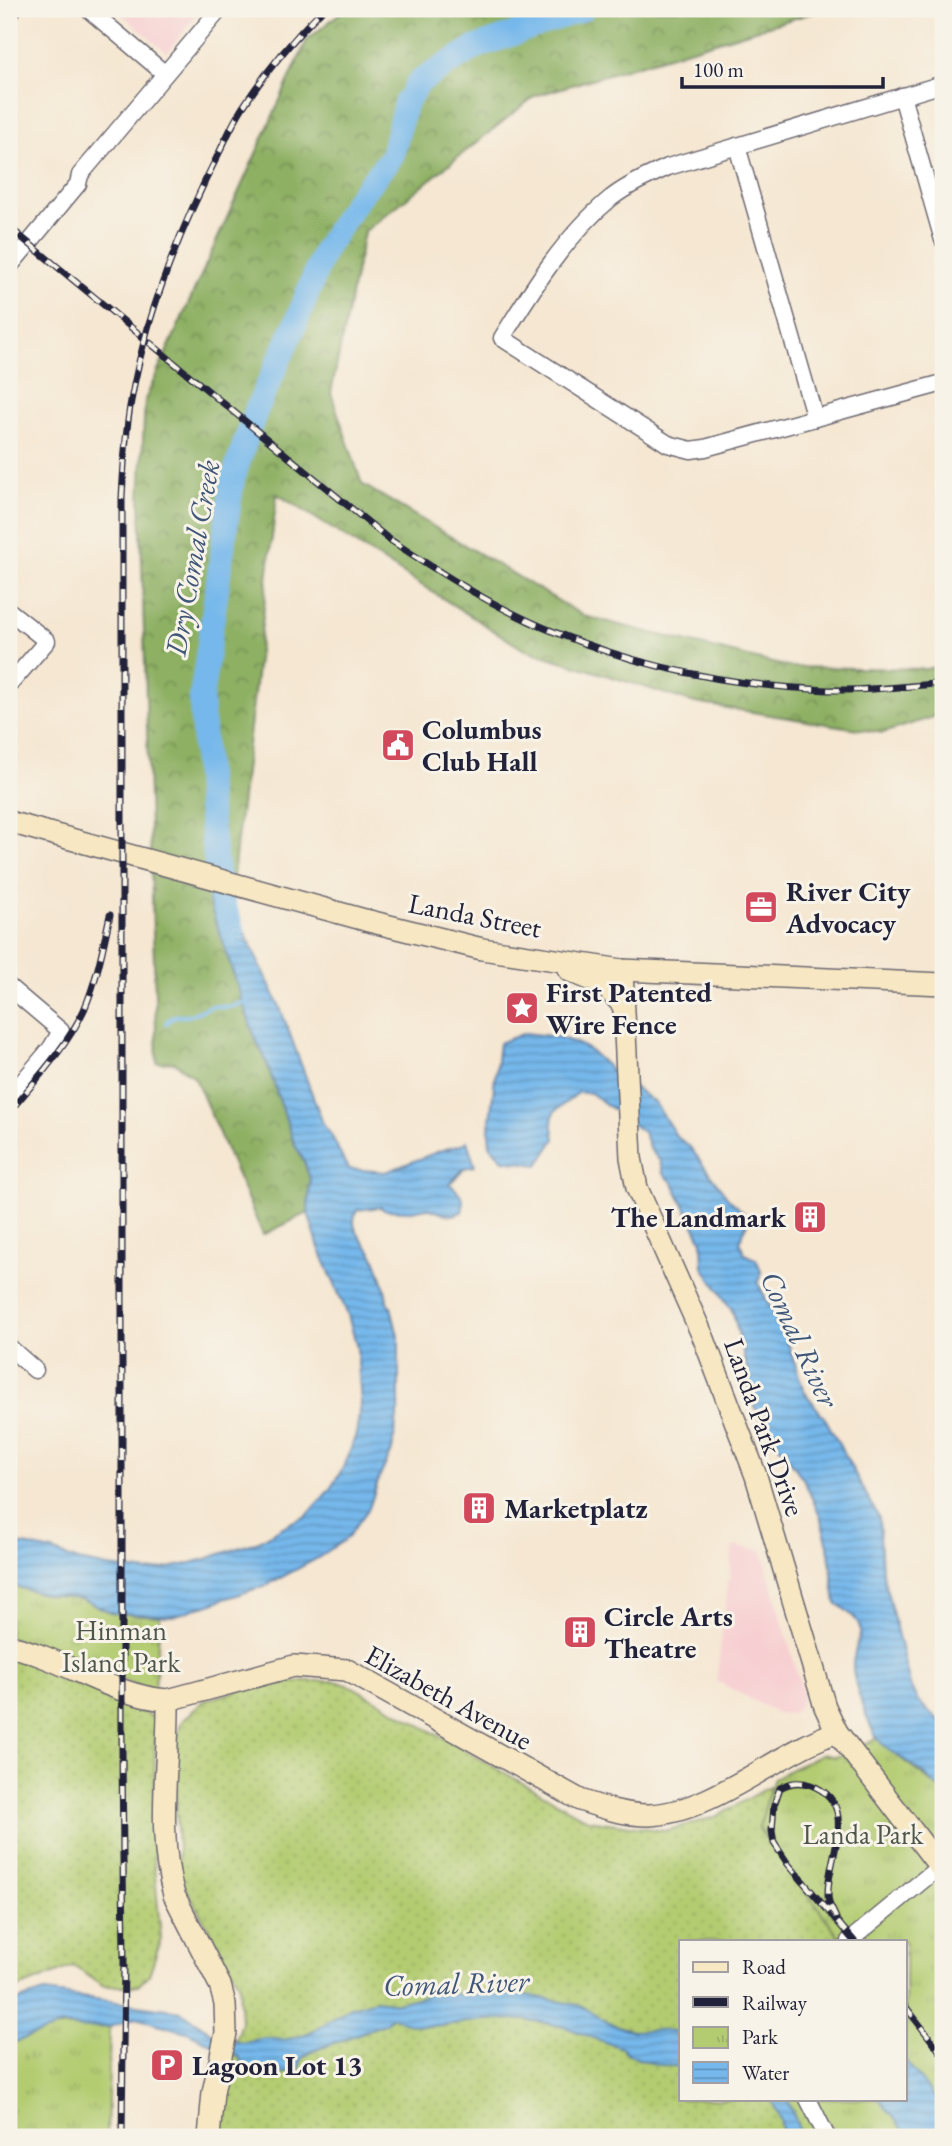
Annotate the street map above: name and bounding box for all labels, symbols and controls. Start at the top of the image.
scale bar [682,46,884,90]
text: 100 m [693,56,744,83]
water label: Dry Comal Creek [155,457,228,660]
place label: Columbus Club Hall [422,711,542,779]
public building icon: Columbus Club Hall [379,726,417,764]
place label: River City Advocacy [785,873,911,941]
street label: Landa Street [405,884,545,946]
office icon: River City Advocacy [742,888,780,926]
place label: First Patented Wire Fence [546,974,713,1042]
place icon: First Patented Wire Fence [503,989,541,1027]
building icon: The Landmark [791,1198,829,1236]
place label: The Landmark [611,1199,787,1235]
water label: Comal River [751,1265,849,1415]
street label: Landa Park Drive [716,1333,814,1521]
building icon: Marketplatz [460,1489,498,1527]
place label: Marketplatz [504,1490,648,1526]
place label: Circle Arts Theatre [604,1598,733,1666]
park label: Hinman Island Park [62,1612,181,1680]
building icon: Circle Arts Theatre [561,1613,599,1651]
street label: Elizabeth Avenue [359,1636,539,1758]
park label: Landa Park [803,1816,924,1852]
legend [679,1940,906,2100]
text: Road [742,1953,786,1980]
water label: Comal River [382,1961,531,2005]
text: Railway [742,1989,808,2016]
text: Park [742,2023,779,2050]
parking icon: Lagoon Lot 13 [148,2046,186,2084]
place label: Lagoon Lot 13 [192,2047,363,2083]
text: Water [742,2059,789,2086]

